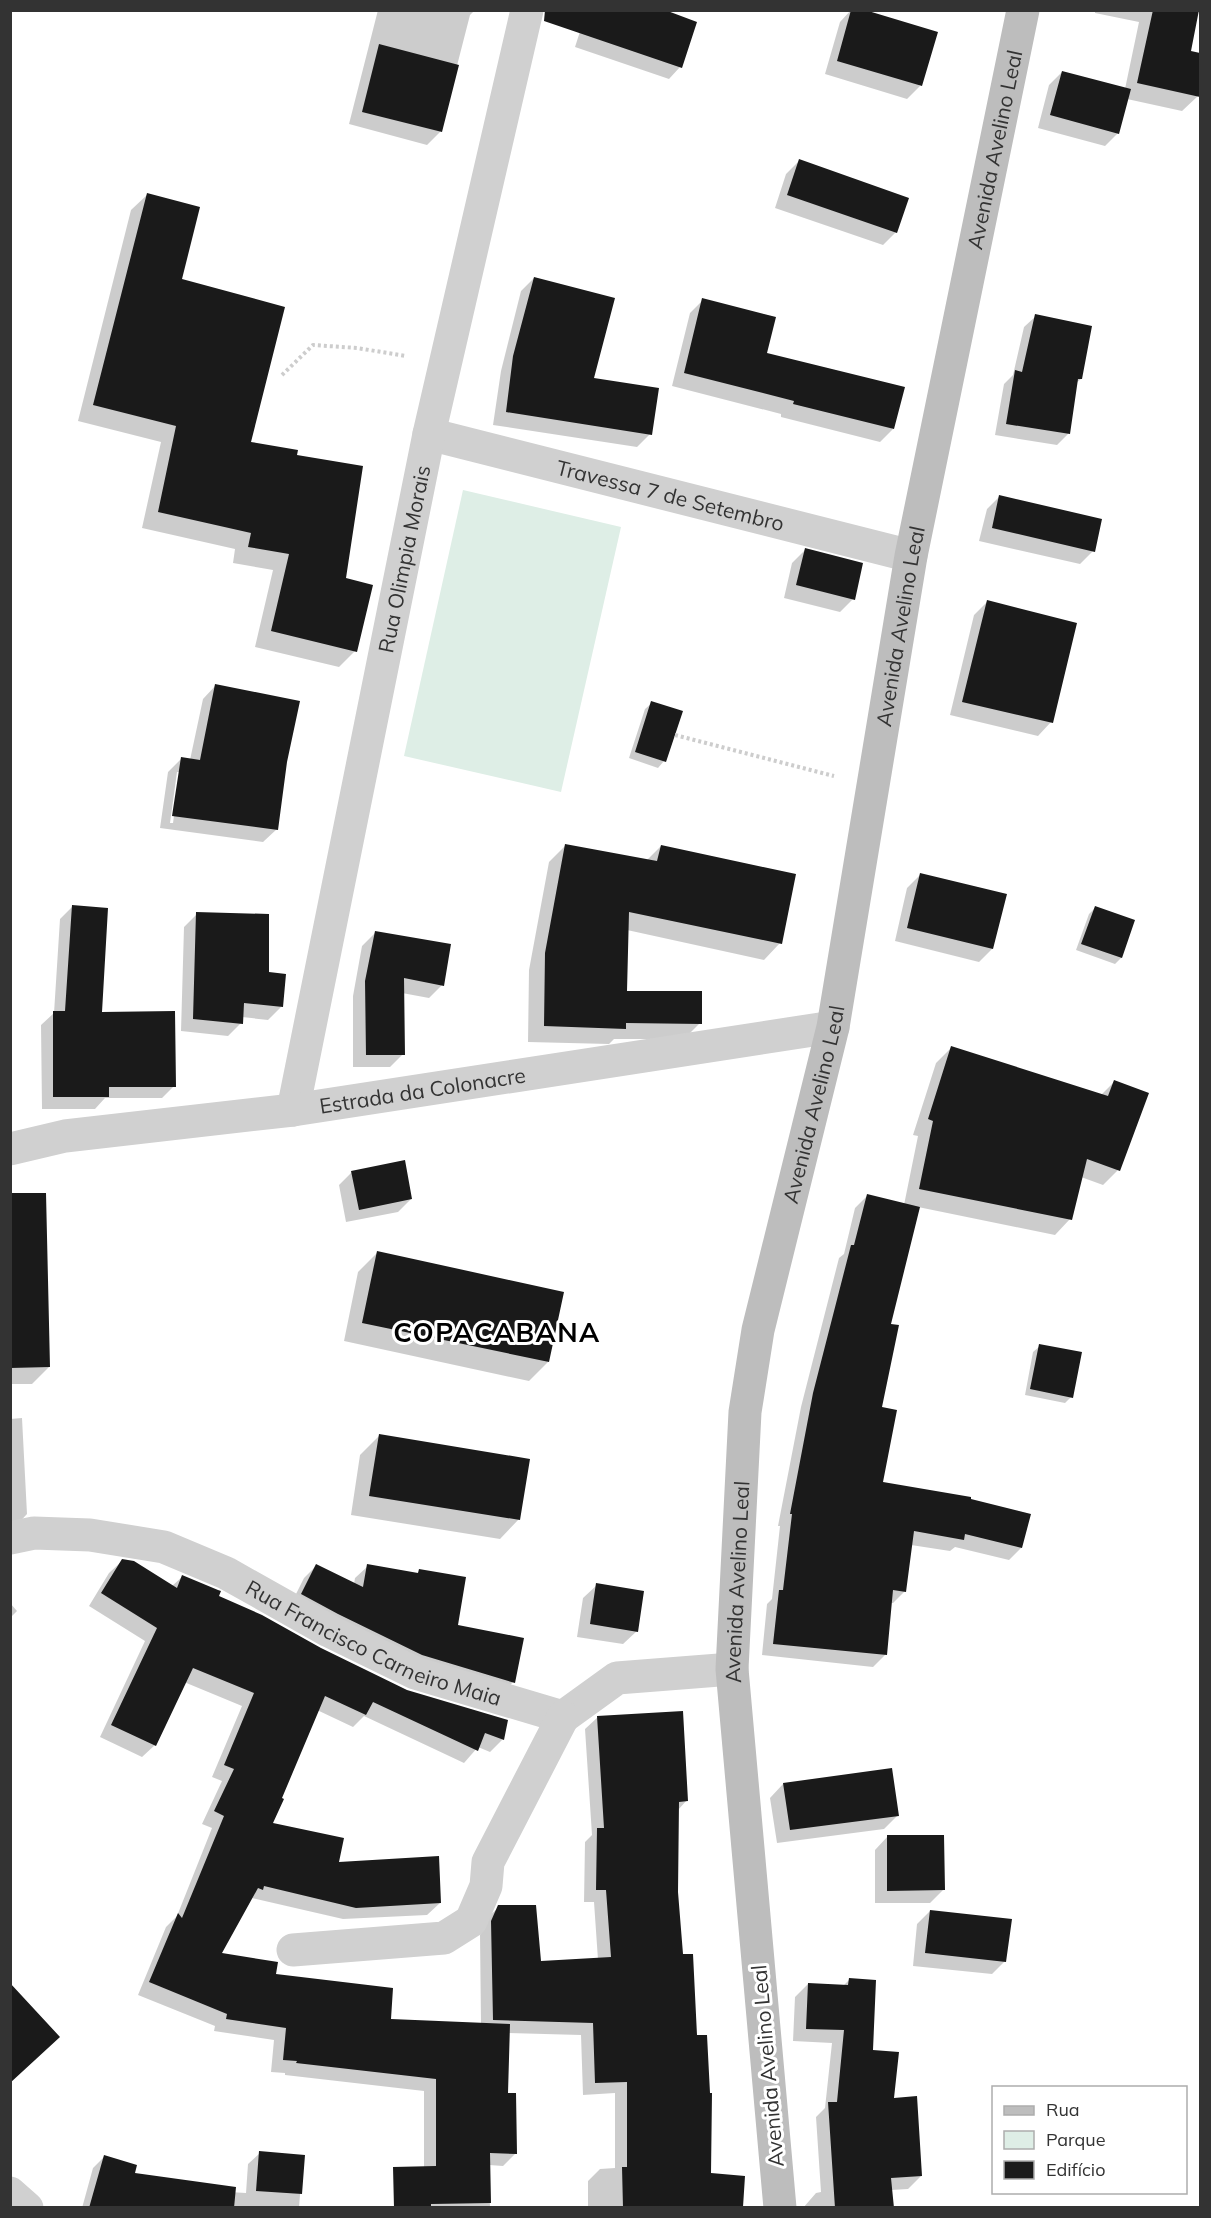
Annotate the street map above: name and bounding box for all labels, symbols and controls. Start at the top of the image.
street label: Avenida Avelino Leal [961,48,1027,251]
street label: Travessa 7 de Setembro [554,454,787,536]
street label: Rua Olimpia Morais [372,463,435,655]
street label: Avenida Avelino Leal [870,524,930,728]
street label: Avenida Avelino Leal [777,1003,849,1206]
street label: Estrada da Colonacre [318,1061,527,1119]
district label: COPACABANA [393,1315,601,1349]
street label: Avenida Avelino Leal [719,1480,754,1685]
street label: Rua Francisco Carneiro Maia [241,1574,505,1711]
street label: Avenida Avelino Leal [745,1964,789,2168]
legend [992,2086,1187,2194]
text: Rua [1046,2098,1080,2121]
text: Parque [1046,2128,1105,2151]
text: Edifício [1046,2158,1105,2181]

